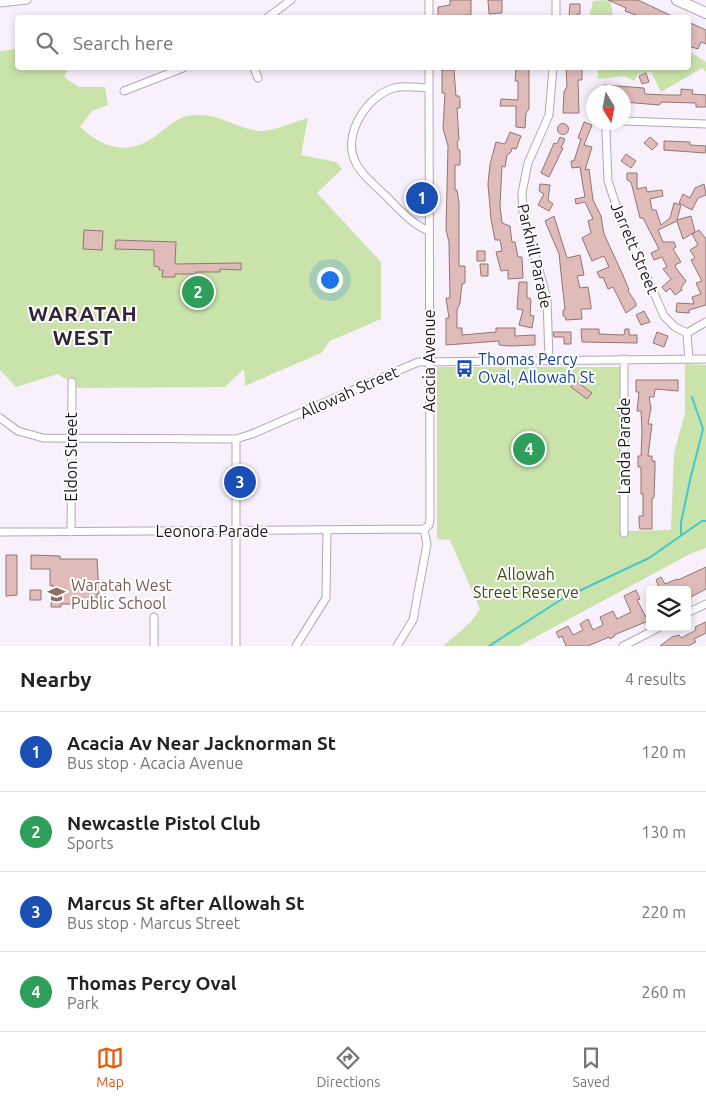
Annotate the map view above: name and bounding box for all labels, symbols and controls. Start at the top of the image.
search box [15,15,691,70]
icon: search [33,29,61,57]
text: Search here [73,32,173,54]
north arrow [586,85,631,130]
pin: 1 [406,179,438,217]
street label: Jarrett Street [608,199,663,297]
street label: Parkhill Parade [514,202,556,310]
your location [317,267,343,293]
pin: 2 [182,273,214,311]
district label: WARATAH WEST [28,301,138,349]
street label: Acacia Avenue [420,309,438,413]
place label: Thomas Percy Oval, Allowah St [478,350,595,386]
bus stop icon: Thomas Percy Oval, Allowah St [454,358,474,378]
street label: Allowah Street [297,362,402,422]
street label: Landa Parade [615,398,633,494]
street label: Eldon Street [62,412,80,502]
pin: 4 [513,430,545,468]
pin: 3 [224,463,256,501]
street label: Leonora Parade [156,522,268,540]
park label: Allowah Street Reserve [473,565,579,601]
place label: Waratah West Public School [71,576,173,612]
school or university icon: Waratah West Public School [47,584,67,604]
map controls [646,586,691,631]
button: layers [646,586,691,631]
text: Nearby [20,667,91,691]
text: 4 results [625,670,686,688]
text: Acacia Av Near Jacknorman St [67,732,336,754]
text: 1 [31,743,41,761]
text: 120 m [641,743,686,761]
text: Bus stop · Acacia Avenue [67,754,243,772]
text: Newcastle Pistol Club [67,812,261,834]
text: 2 [31,823,41,841]
text: 130 m [641,823,686,841]
text: Sports [67,834,113,852]
text: Marcus St after Allowah St [67,892,304,914]
text: 3 [31,903,41,921]
text: 220 m [641,903,686,921]
text: Bus stop · Marcus Street [67,914,240,932]
text: Thomas Percy Oval [67,972,237,994]
text: 4 [31,983,41,1001]
text: 260 m [641,983,686,1001]
text: Park [67,994,99,1012]
tab: Map [96,1044,124,1090]
tab: Directions [316,1044,380,1090]
tab: Saved [573,1044,610,1090]

